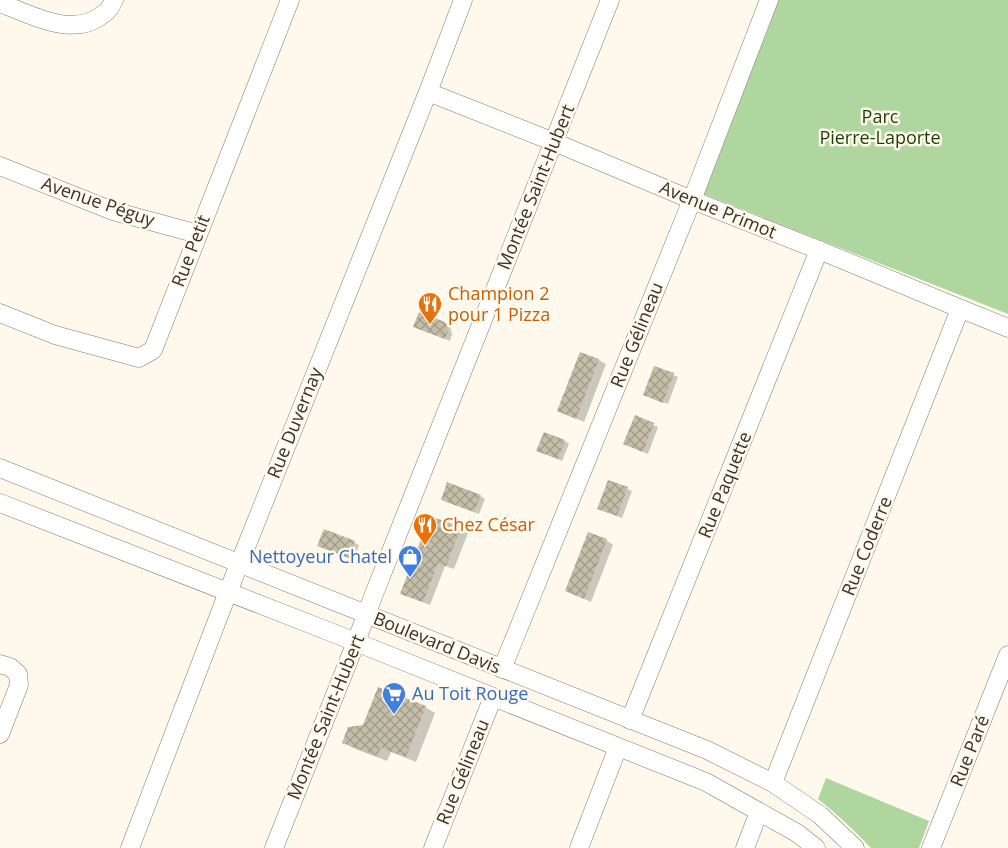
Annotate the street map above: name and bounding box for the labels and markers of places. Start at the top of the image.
place label: Champion 2 pour 1 Pizza [448,281,550,326]
restaurant icon: Champion 2 pour 1 Pizza [417,291,443,325]
restaurant icon: Chez César [412,512,438,546]
place label: Chez César [442,512,536,536]
place label: Nettoyeur Chatel [249,544,392,568]
shop icon: Nettoyeur Chatel [397,544,423,578]
supermarket icon: Au Toit Rouge [381,681,407,715]
place label: Au Toit Rouge [412,681,528,705]

